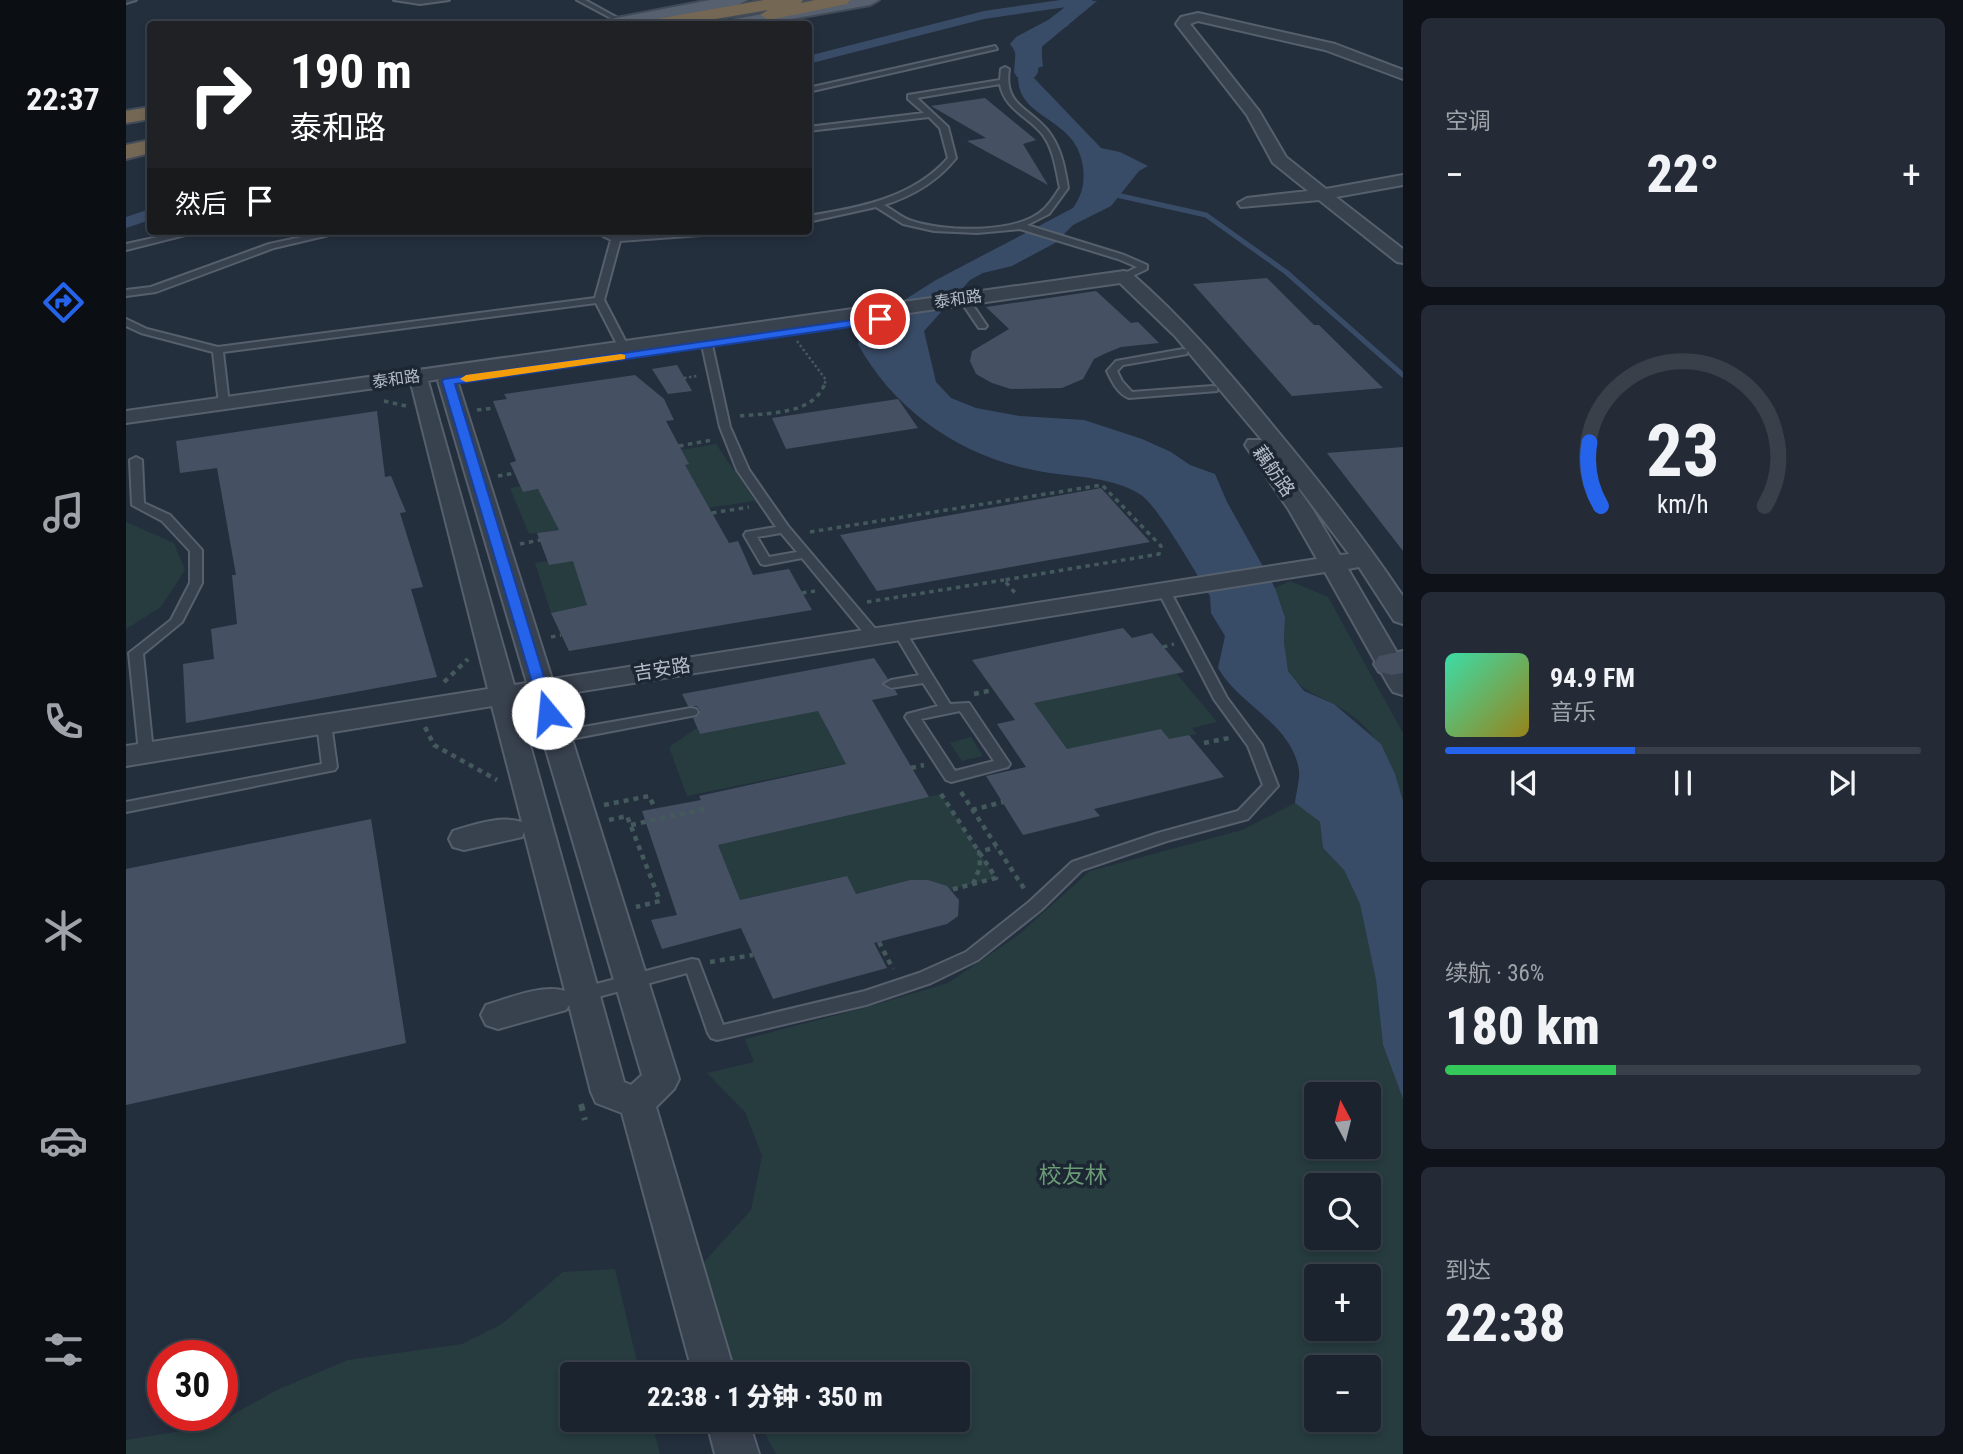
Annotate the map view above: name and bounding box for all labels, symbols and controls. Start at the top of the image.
text: 190 m [290,43,412,100]
icon: right [175,49,266,140]
text: 22:37 [26,80,100,118]
text: 空调 [1445,108,1491,135]
text: 泰和路 [290,109,386,147]
text: 22° [1646,144,1720,205]
text: − [1445,153,1464,197]
text: + [1902,153,1921,197]
icon: arrive [241,182,279,220]
text: 然后 [175,189,227,219]
icon: directions [39,278,88,327]
street label: 泰和路 [933,286,983,312]
pin [850,289,910,349]
icon: arrive [861,300,899,338]
street label: 泰和路 [371,366,421,392]
text: 23 [1646,408,1720,494]
street label: 藕舫路 [1248,441,1300,501]
icon: music [39,488,88,537]
text: km/h [1657,490,1709,519]
street label: 吉安路 [632,653,692,685]
text: 94.9 FM [1550,663,1635,693]
position arrow [511,676,585,750]
icon: phone [39,697,88,746]
text: 音乐 [1550,699,1596,726]
icon: previous [1505,764,1543,802]
icon: pause [1664,764,1702,802]
icon: next [1823,764,1861,802]
icon: climate [39,906,88,955]
text: 续航 · 36% [1445,960,1544,987]
text: 180 km [1445,996,1600,1057]
north arrow [1304,1082,1381,1158]
map controls [1304,1082,1381,1432]
icon: car [39,1116,88,1165]
park label: 校友林 [1039,1162,1108,1189]
button: search [1304,1173,1381,1250]
text: 到达 [1445,1257,1491,1284]
button: + [1304,1264,1381,1341]
text: 22:38 [1445,1293,1565,1354]
icon: filters [39,1325,88,1374]
speed limit sign: 30 [147,1340,238,1431]
button: − [1304,1355,1381,1432]
text: 22:38 · 1 分钟 · 350 m [647,1382,883,1412]

